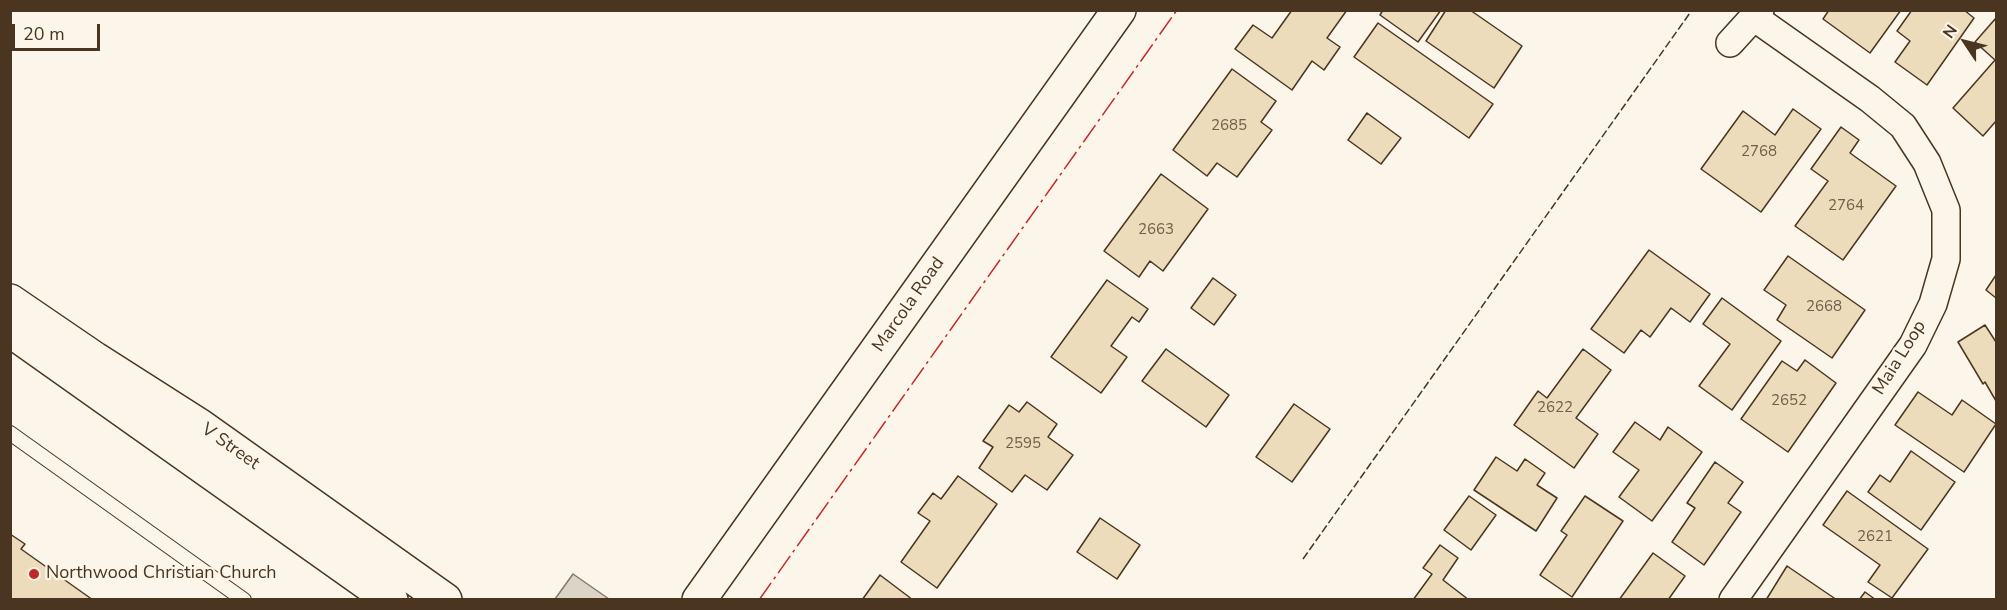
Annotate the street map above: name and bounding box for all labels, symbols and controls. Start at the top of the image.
scale bar [15,12,104,50]
north arrow [1935,12,1995,72]
text: N [1938,20,1963,43]
text: 20 m [23,22,65,46]
house number: 2685 [1211,117,1247,135]
house number: 2768 [1741,143,1777,161]
house number: 2764 [1828,197,1864,215]
house number: 2663 [1138,221,1174,239]
street label: Marcola Road [868,253,950,357]
house number: 2668 [1806,298,1842,316]
street label: Maia Loop [1869,317,1931,399]
house number: 2652 [1771,392,1807,410]
house number: 2622 [1537,399,1573,417]
street label: V Street [197,419,263,475]
house number: 2595 [1005,435,1041,453]
house number: 2621 [1857,528,1893,546]
place label: Northwood Christian Church [46,563,277,585]
marker: Northwood Christian Church [27,567,41,581]

